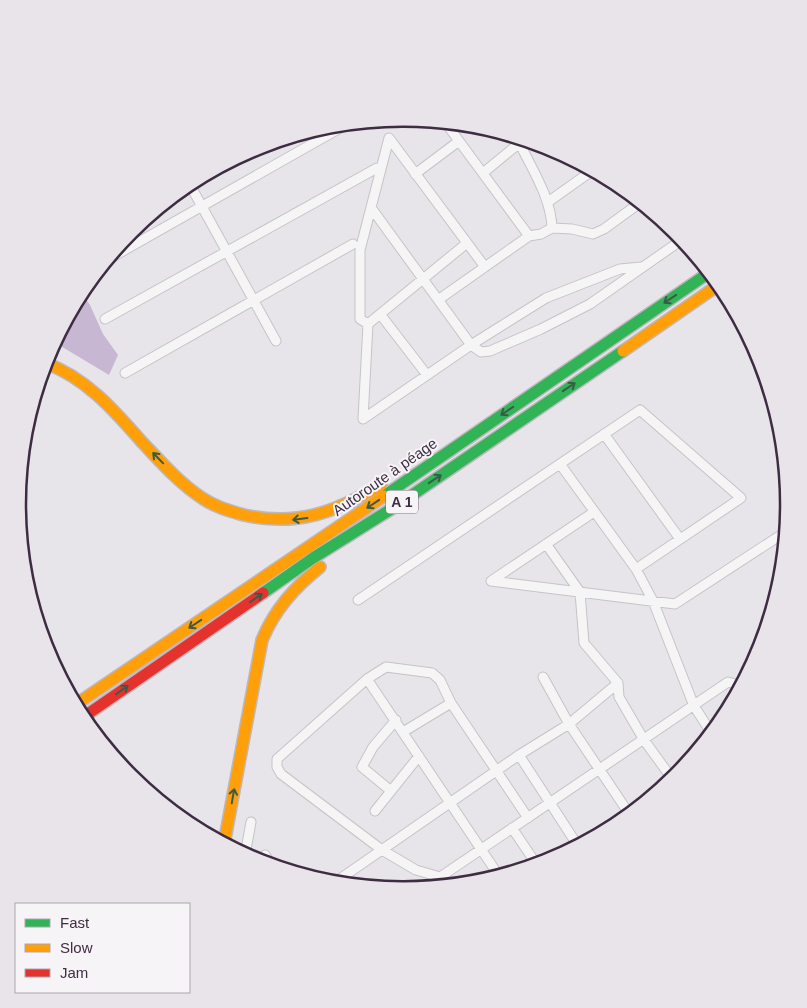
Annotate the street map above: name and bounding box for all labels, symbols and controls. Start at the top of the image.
one-way arrow [663,294,677,305]
one-way arrow [562,382,576,392]
one-way arrow [500,406,514,416]
street label: Autoroute à péage [329,434,440,519]
one-way arrow [152,451,164,464]
one-way arrow [428,474,442,484]
road number: A 1 [386,491,418,514]
one-way arrow [366,498,380,509]
one-way arrow [292,514,308,524]
one-way arrow [249,593,263,603]
one-way arrow [188,619,202,629]
one-way arrow [115,685,129,695]
one-way arrow [228,788,238,804]
legend [15,903,190,993]
text: Fast [60,914,90,931]
text: Slow [60,939,93,956]
text: Jam [60,964,88,981]

